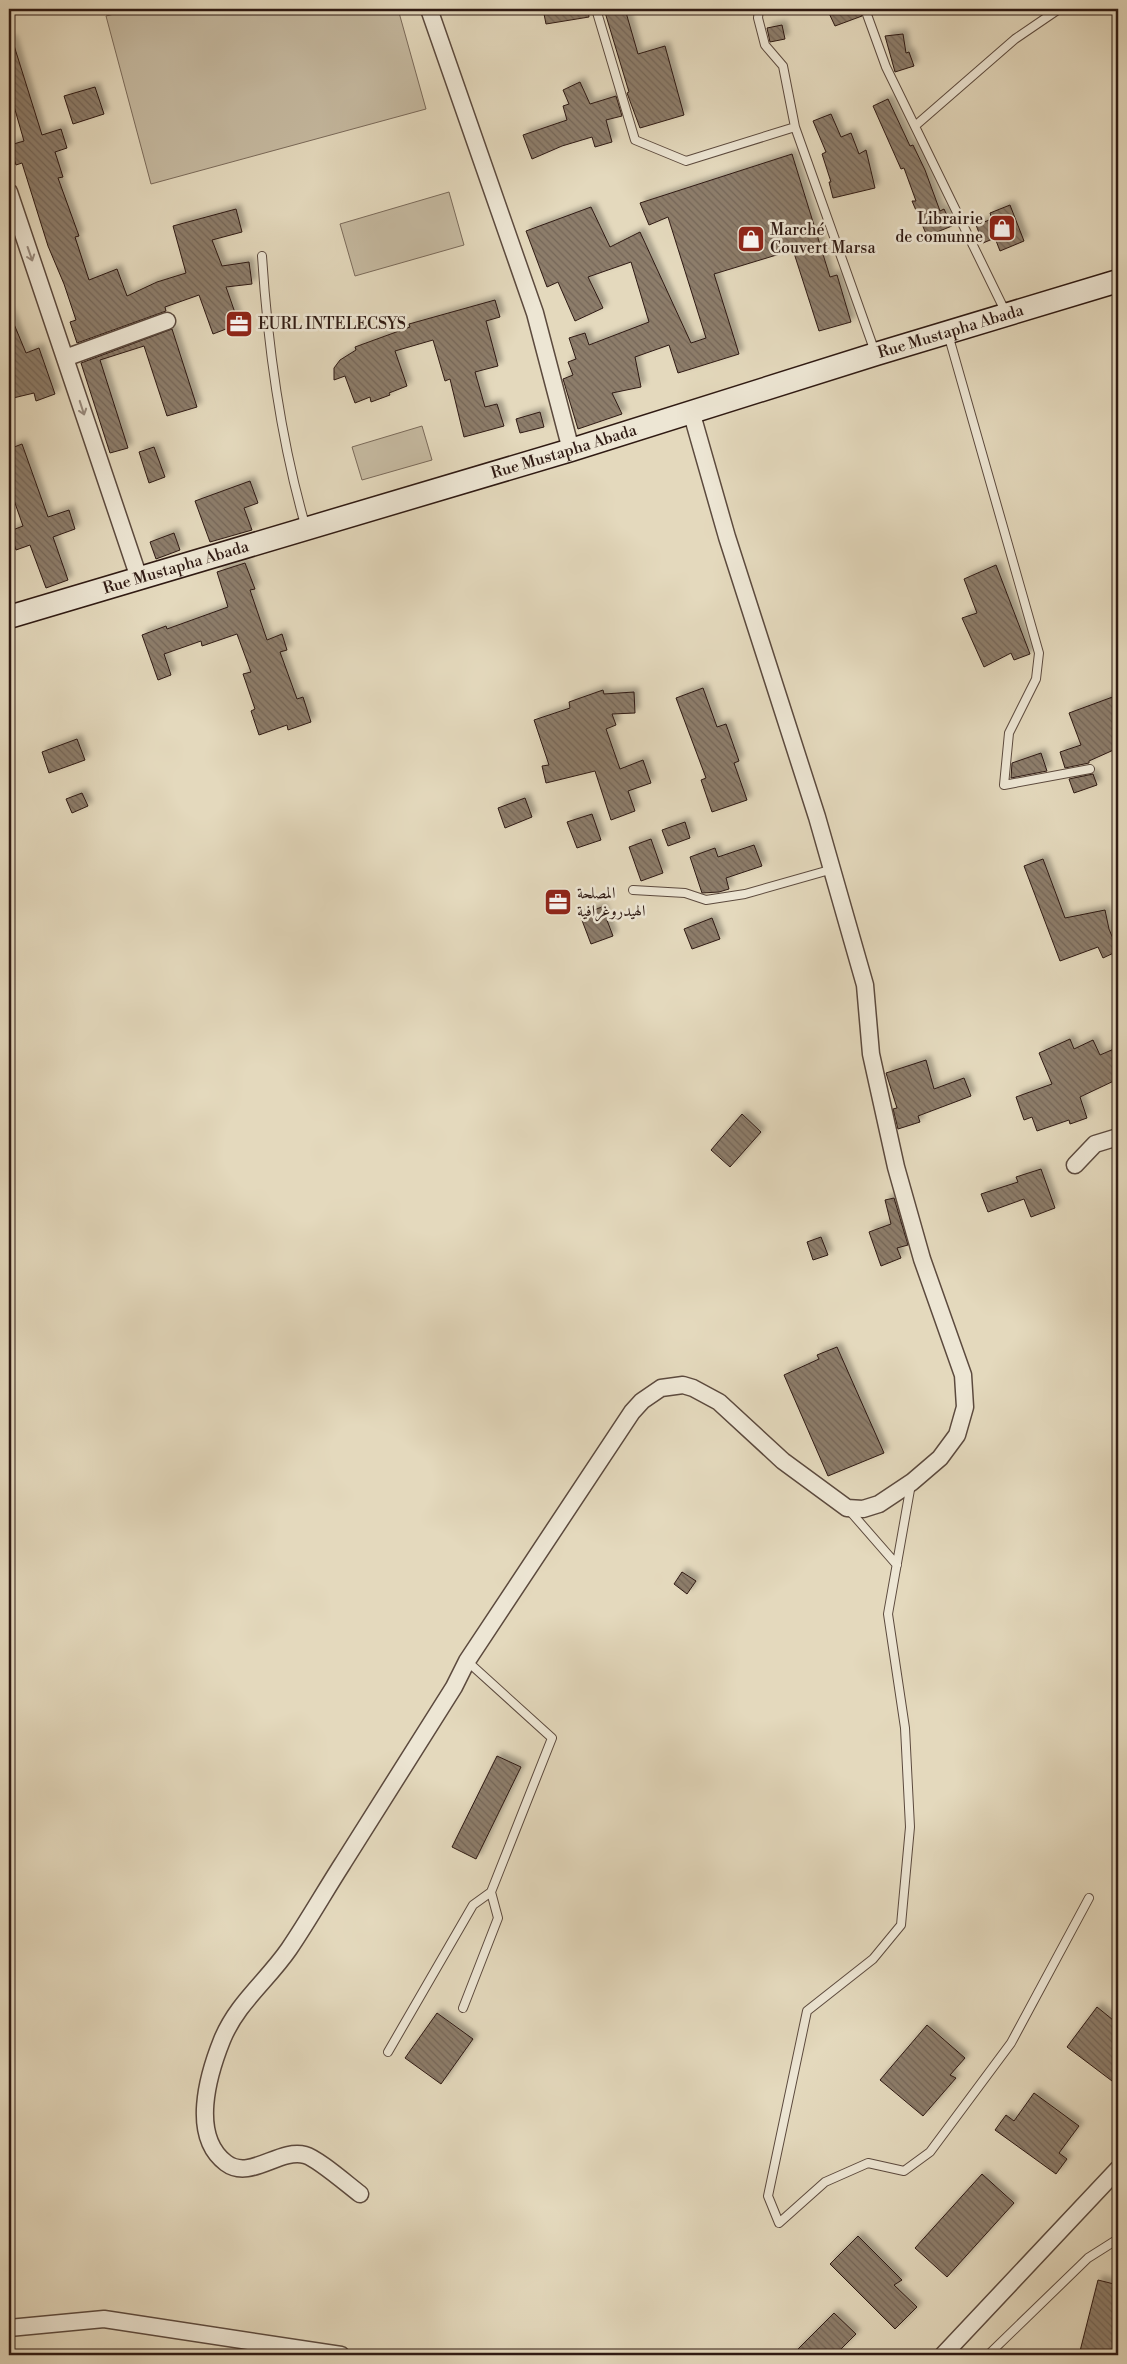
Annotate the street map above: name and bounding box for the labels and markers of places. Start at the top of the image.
place label: Librairie de comunne [895,209,983,247]
shop icon: Librairie de comunne [987,213,1017,243]
place label: Marché Couvert Marsa [770,220,876,258]
shop icon: Marché Couvert Marsa [736,224,766,254]
office icon: EURL INTELECSYS [224,309,254,339]
place label: EURL INTELECSYS [258,314,406,334]
place label: المصلحة الهيدروغرافية [577,883,646,922]
office icon: المصلحة الهيدروغرافية [543,887,573,917]

